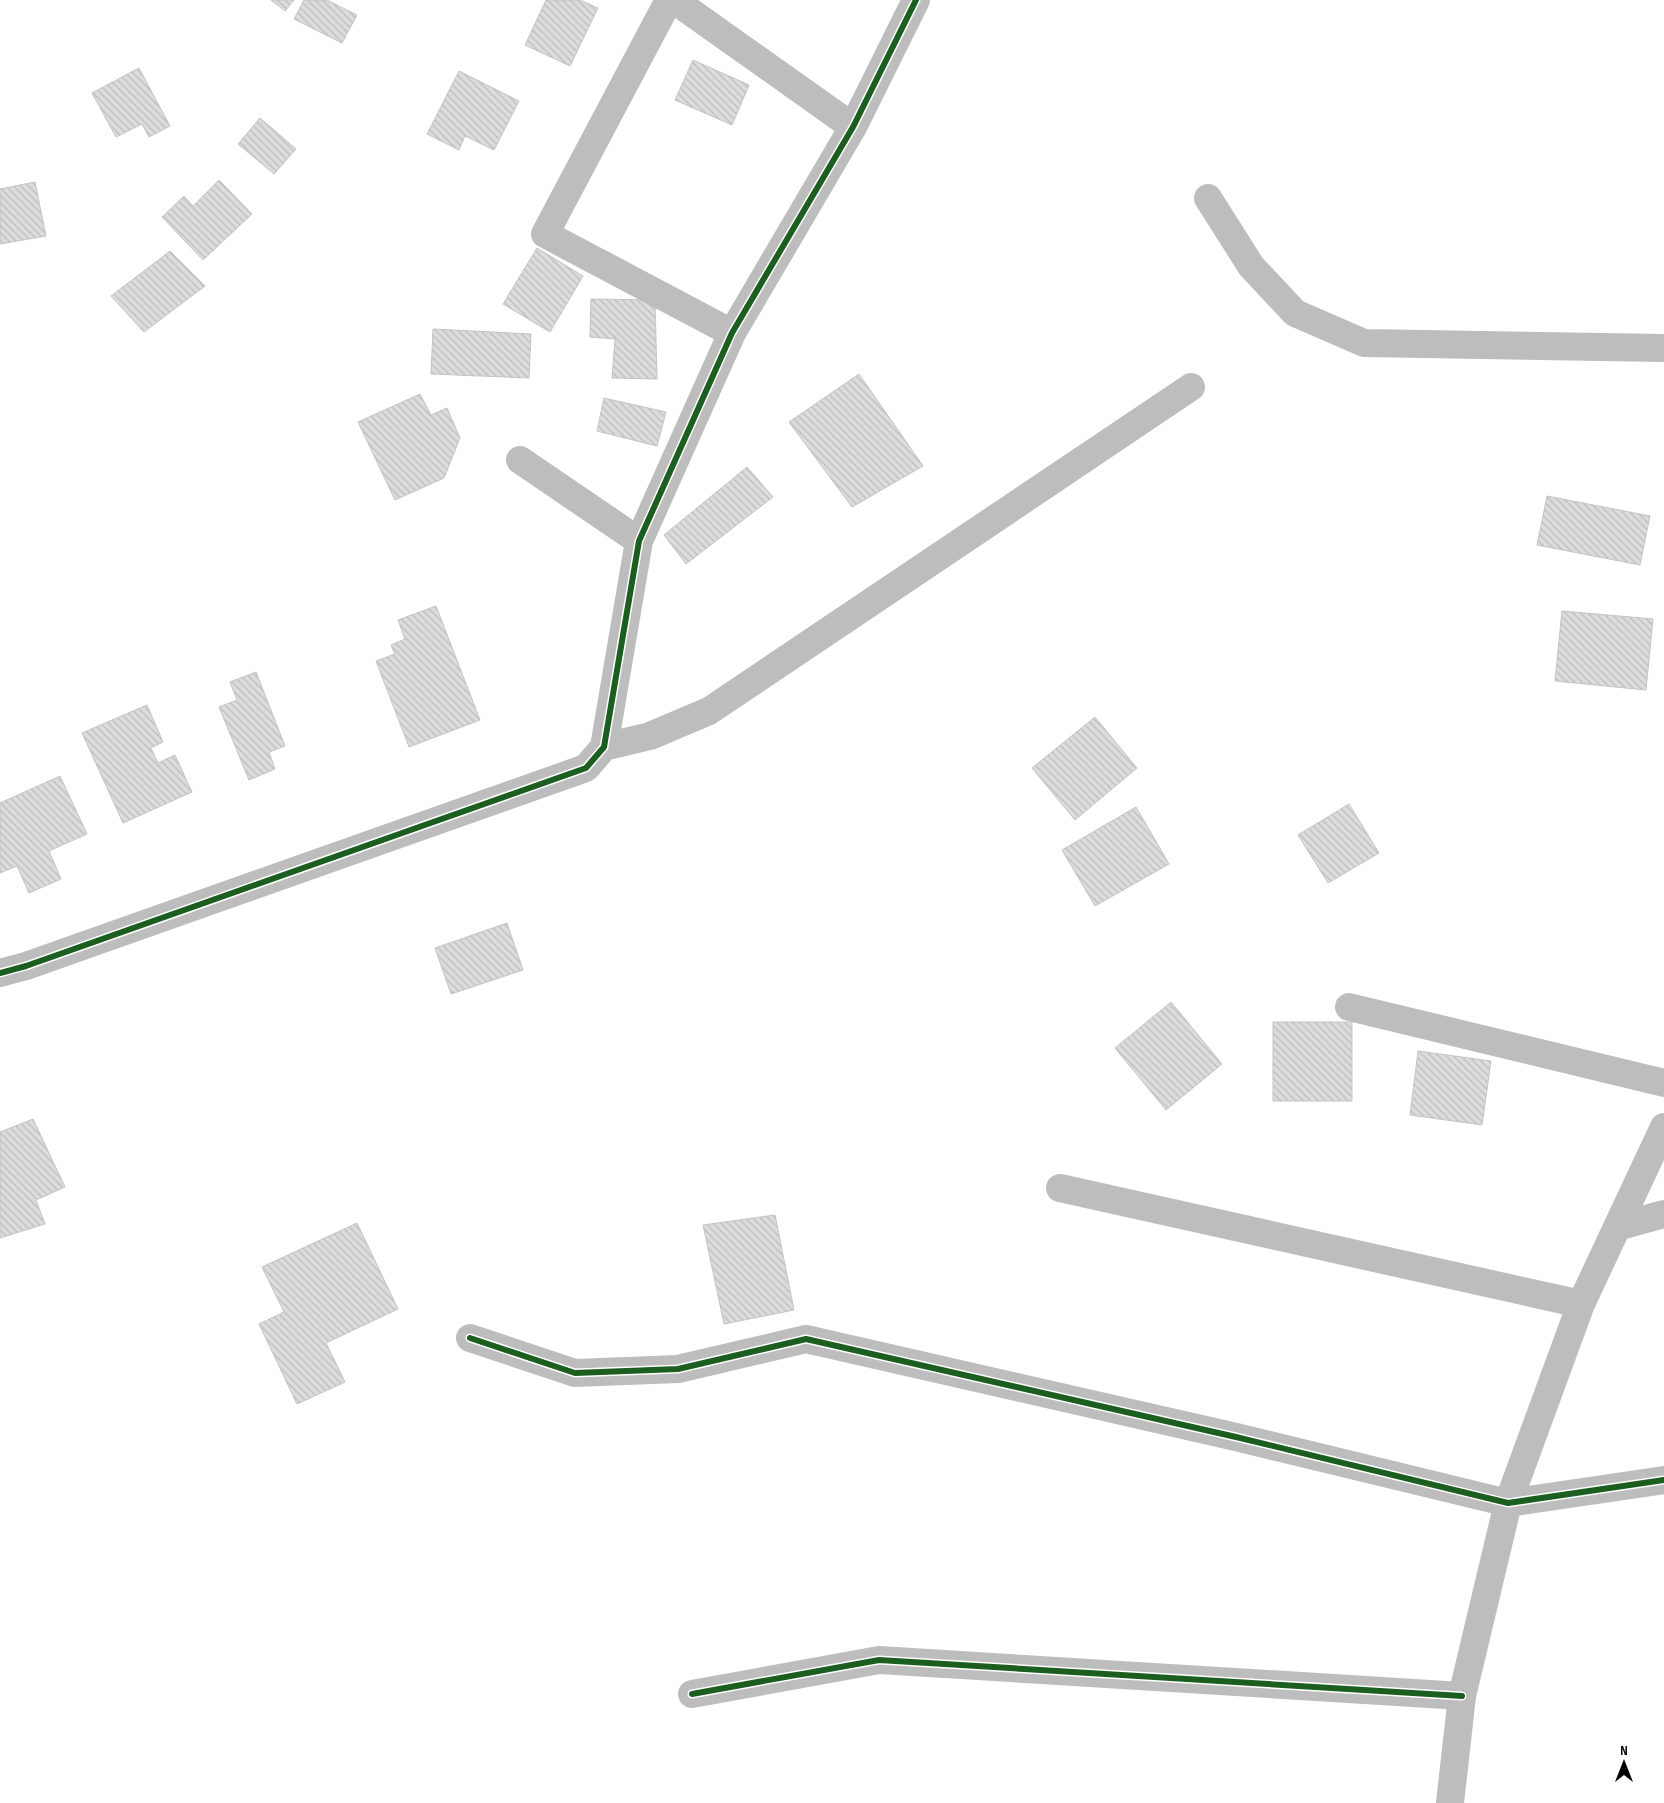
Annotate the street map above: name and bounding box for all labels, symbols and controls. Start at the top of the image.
north arrow [1599,1738,1649,1788]
text: N [1620,1742,1628,1759]

